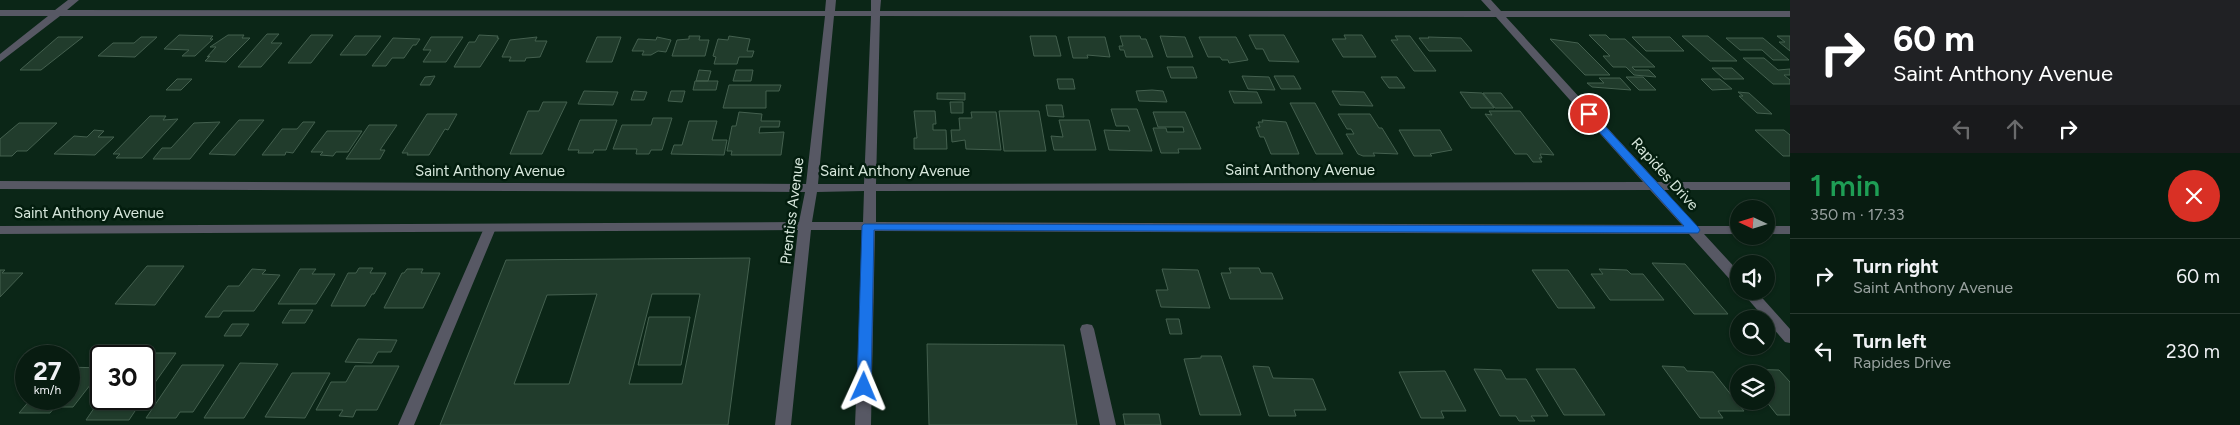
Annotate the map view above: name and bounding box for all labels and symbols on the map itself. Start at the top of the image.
pin [1568,93,1610,135]
street label: Rapides Drive [1628,134,1702,214]
street label: Prentiss Avenue [776,156,808,266]
street label: Saint Anthony Avenue [1225,161,1375,179]
street label: Saint Anthony Avenue [415,162,565,180]
street label: Saint Anthony Avenue [820,162,970,180]
north arrow [1730,200,1775,245]
street label: Saint Anthony Avenue [14,204,164,222]
speed limit sign: 30 [90,345,155,410]
position arrow [837,360,889,412]

